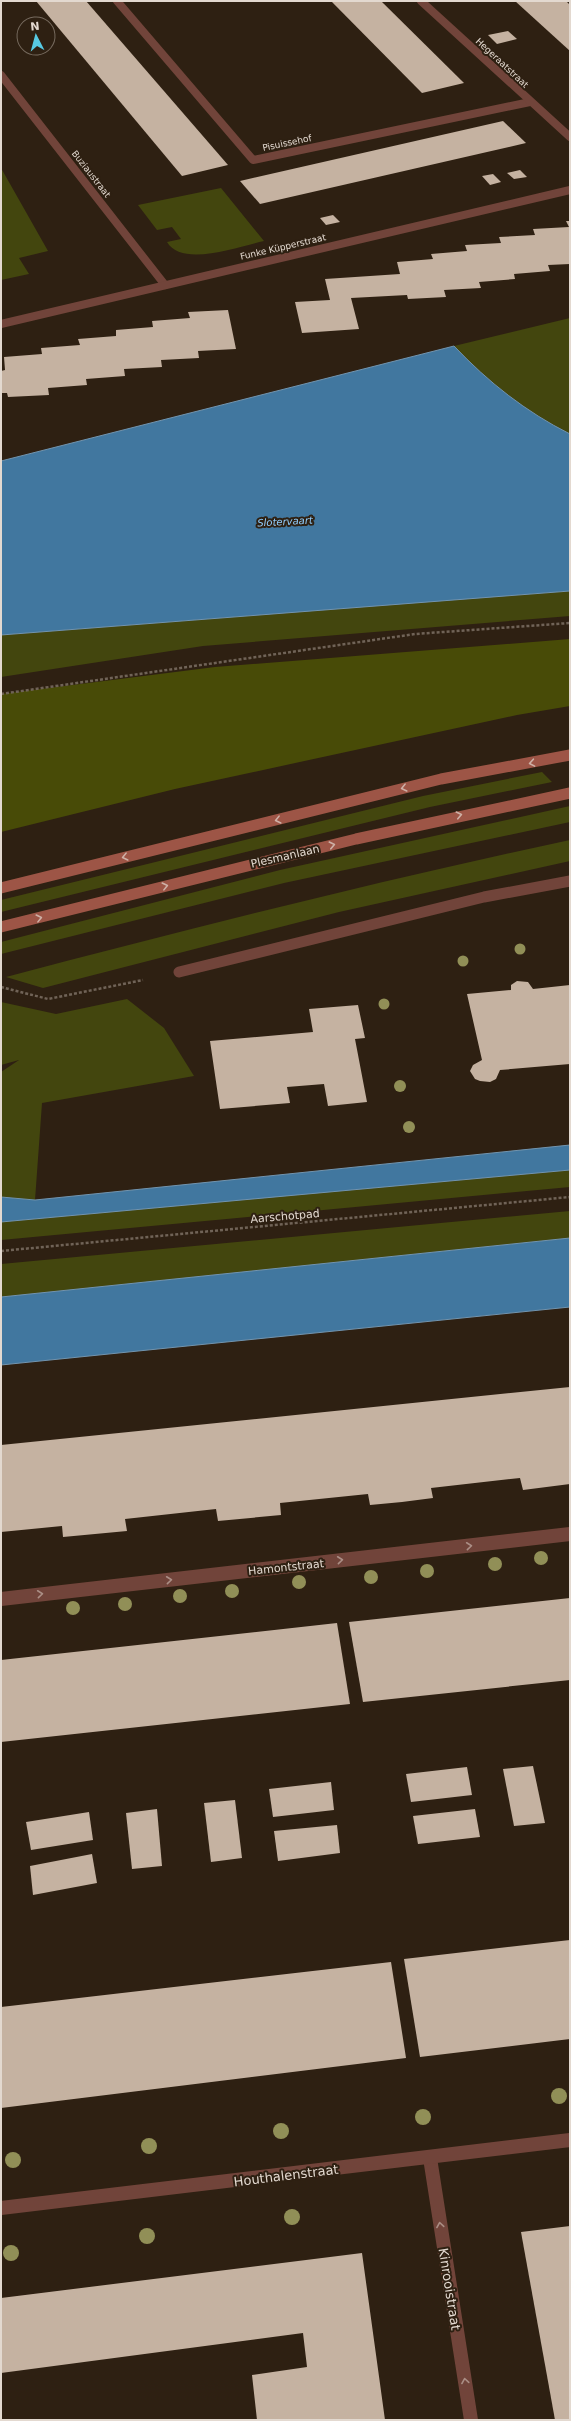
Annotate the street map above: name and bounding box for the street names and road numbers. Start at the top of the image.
street label: Hegeraatstraat [474,36,531,90]
street label: Pisuissehof [262,133,313,153]
street label: Buziaustraat [70,149,113,200]
street label: Funke Küpperstraat [239,232,327,262]
street label: Plesmanlaan [249,842,321,871]
street label: Aarschotpad [250,1207,320,1226]
street label: Hamontstraat [248,1557,325,1578]
street label: Houthalenstraat [233,2162,339,2189]
street label: Kinrooistraat [436,2247,463,2331]

